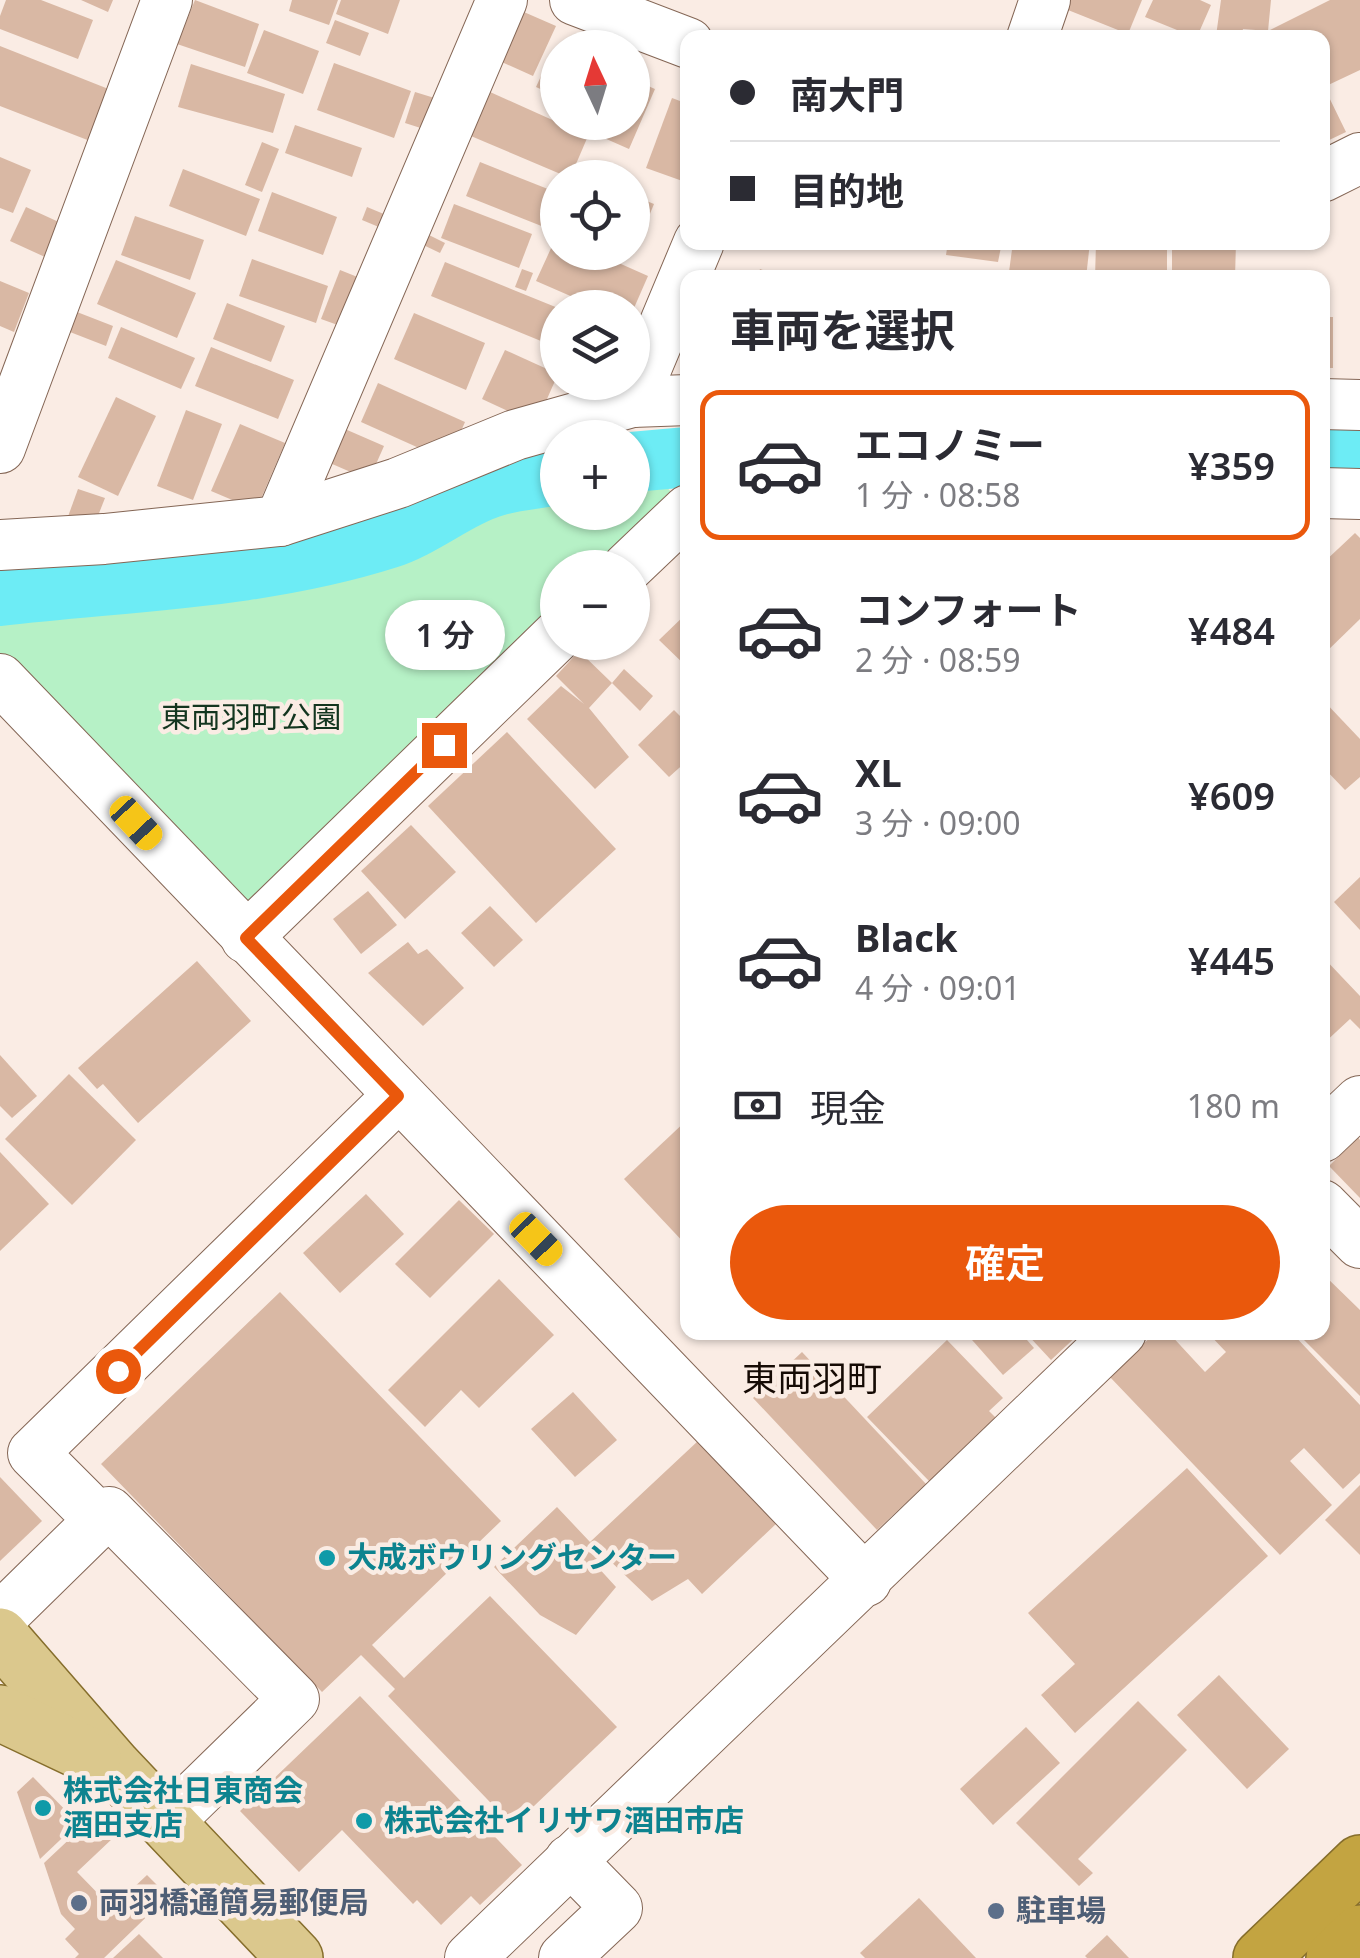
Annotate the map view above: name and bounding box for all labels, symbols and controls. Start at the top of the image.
north arrow [540,30,650,140]
map controls [540,30,650,660]
text: 南大門 [790,68,904,120]
button: locate [540,160,650,270]
text: 目的地 [790,164,904,216]
button: layers [540,290,650,400]
text: 車両を選択 [730,299,955,360]
text: エコノミー [855,418,1045,470]
button: + [540,420,650,530]
icon: car [735,420,825,510]
text: ¥359 [1188,439,1275,491]
text: 1 分 · 08:58 [855,473,1021,516]
button: − [540,550,650,660]
text: コンフォート [855,583,1082,635]
icon: car [735,585,825,675]
callout: 1 分 [384,600,504,670]
text: ¥484 [1188,604,1275,656]
text: 1 分 [416,613,474,656]
text: 2 分 · 08:59 [855,638,1021,681]
park label: 東両羽町公園 [161,696,341,737]
route end [422,723,467,768]
text: XL [855,746,902,798]
icon: car [735,750,825,840]
text: ¥609 [1188,769,1275,821]
car [105,791,167,855]
text: 3 分 · 09:00 [855,801,1021,844]
text: Black [855,911,958,963]
icon: car [735,915,825,1005]
text: ¥445 [1188,934,1275,986]
text: 4 分 · 09:01 [855,966,1021,1009]
icon: cash [730,1078,785,1133]
text: 現金 [810,1081,886,1133]
text: 180 m [1187,1084,1280,1127]
button: 確定 [730,1205,1280,1320]
car [504,1207,568,1271]
route start [96,1349,141,1394]
district label: 東両羽町 [742,1354,882,1401]
place label: 大成ボウリングセンター [347,1536,677,1577]
marker: 大成ボウリングセンター [316,1547,338,1569]
place label: 株式会社日東商会 酒田支店 [63,1769,303,1844]
marker: 株式会社日東商会 酒田支店 [32,1797,54,1819]
place label: 株式会社イリサワ酒田市店 [384,1799,744,1840]
marker: 株式会社イリサワ酒田市店 [353,1810,375,1832]
place label: 両羽橋通簡易郵便局 [99,1881,369,1922]
place label: 駐車場 [1016,1889,1106,1930]
marker: 両羽橋通簡易郵便局 [68,1892,90,1914]
marker: 駐車場 [985,1900,1007,1922]

